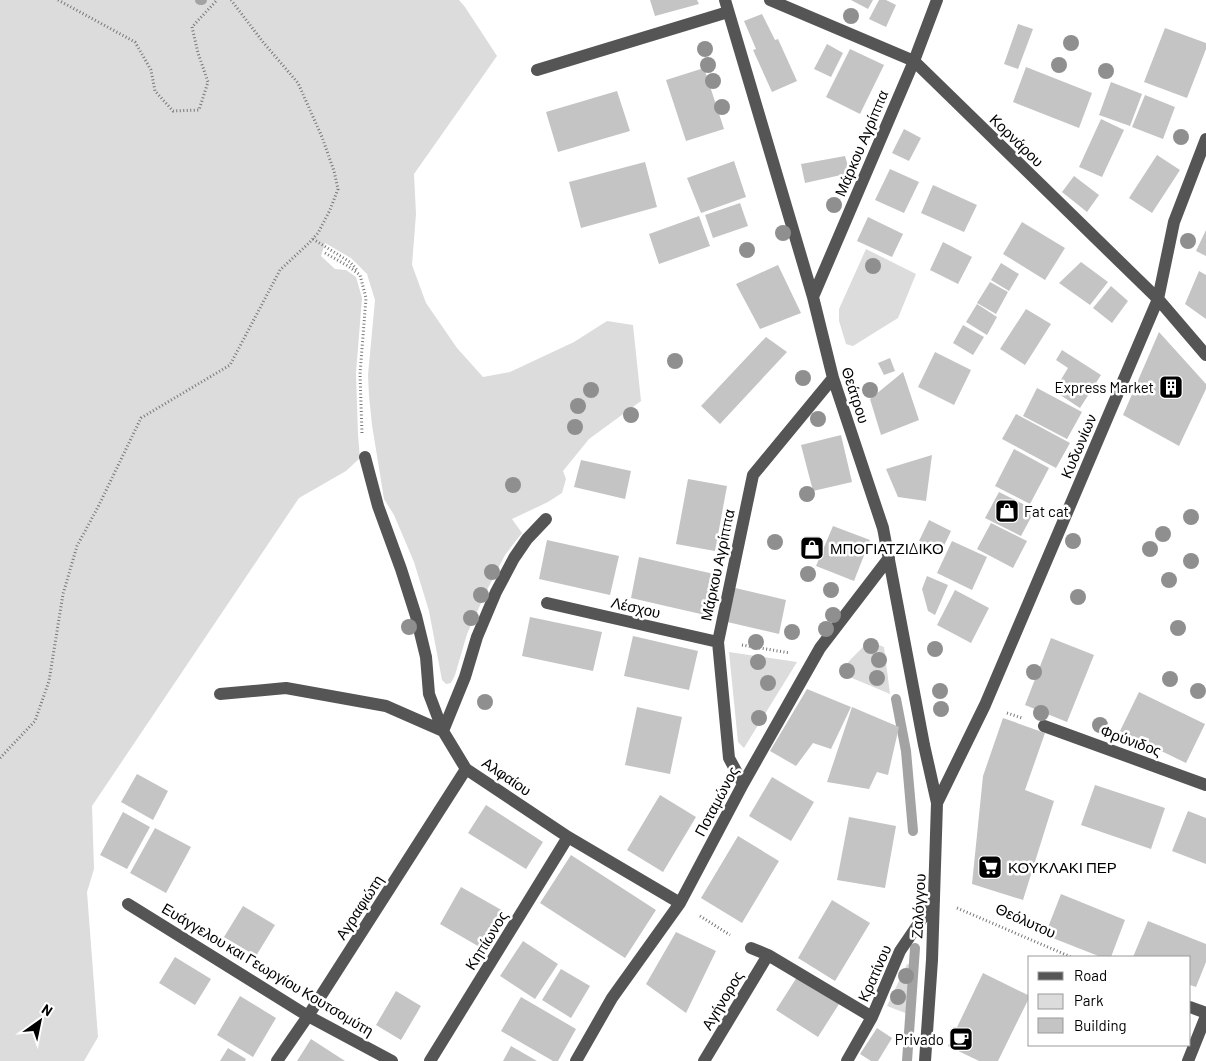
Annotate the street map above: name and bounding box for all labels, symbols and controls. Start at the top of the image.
street label: Μάρκου Αγρίππα [830,87,892,199]
street label: Κορνάρου [986,110,1048,170]
street label: Θεάτρου [838,365,874,425]
building icon: Express Market [1158,374,1184,400]
place label: Express Market [1055,378,1154,396]
street label: Κυδωνίων [1056,411,1100,481]
shop icon: Fat cat [994,498,1020,524]
place label: Fat cat [1024,502,1069,520]
street label: Μάρκου Αγρίππα [696,507,738,622]
shop icon: ΜΠΟΓΙΑΤΖΙΔΙΚΟ [799,535,825,561]
place label: ΜΠΟΓΙΑΤΖΙΔΙΚΟ [830,539,944,557]
street label: Λέσχου [610,593,662,621]
street label: Φρύνιδος [1098,721,1164,759]
street label: Αλφαίου [479,753,535,799]
street label: Ποταμώνος [690,763,742,839]
supermarket icon: ΚΟΥΚΛΑΚΙ ΠΕΡ [977,854,1003,880]
place label: ΚΟΥΚΛΑΚΙ ΠΕΡ [1008,858,1117,876]
street label: Αγραφιώτη [332,871,386,943]
street label: Ζαλόγγου [907,873,929,939]
street label: Ευάγγελου και Γεωργίου Κουτσομύτη [159,899,377,1039]
street label: Θεόλυτου [993,899,1059,941]
street label: Κηπίωνος [461,907,511,973]
street label: Κρατίνου [853,942,895,1004]
legend [1028,956,1191,1046]
text: Road [1074,966,1107,984]
street label: Αγήνορος [697,967,747,1033]
text: Park [1074,991,1104,1009]
north arrow [15,996,65,1046]
text: N [39,1000,56,1019]
text: Building [1074,1016,1127,1034]
cafe icon: Privado [948,1026,974,1052]
place label: Privado [895,1030,944,1048]

